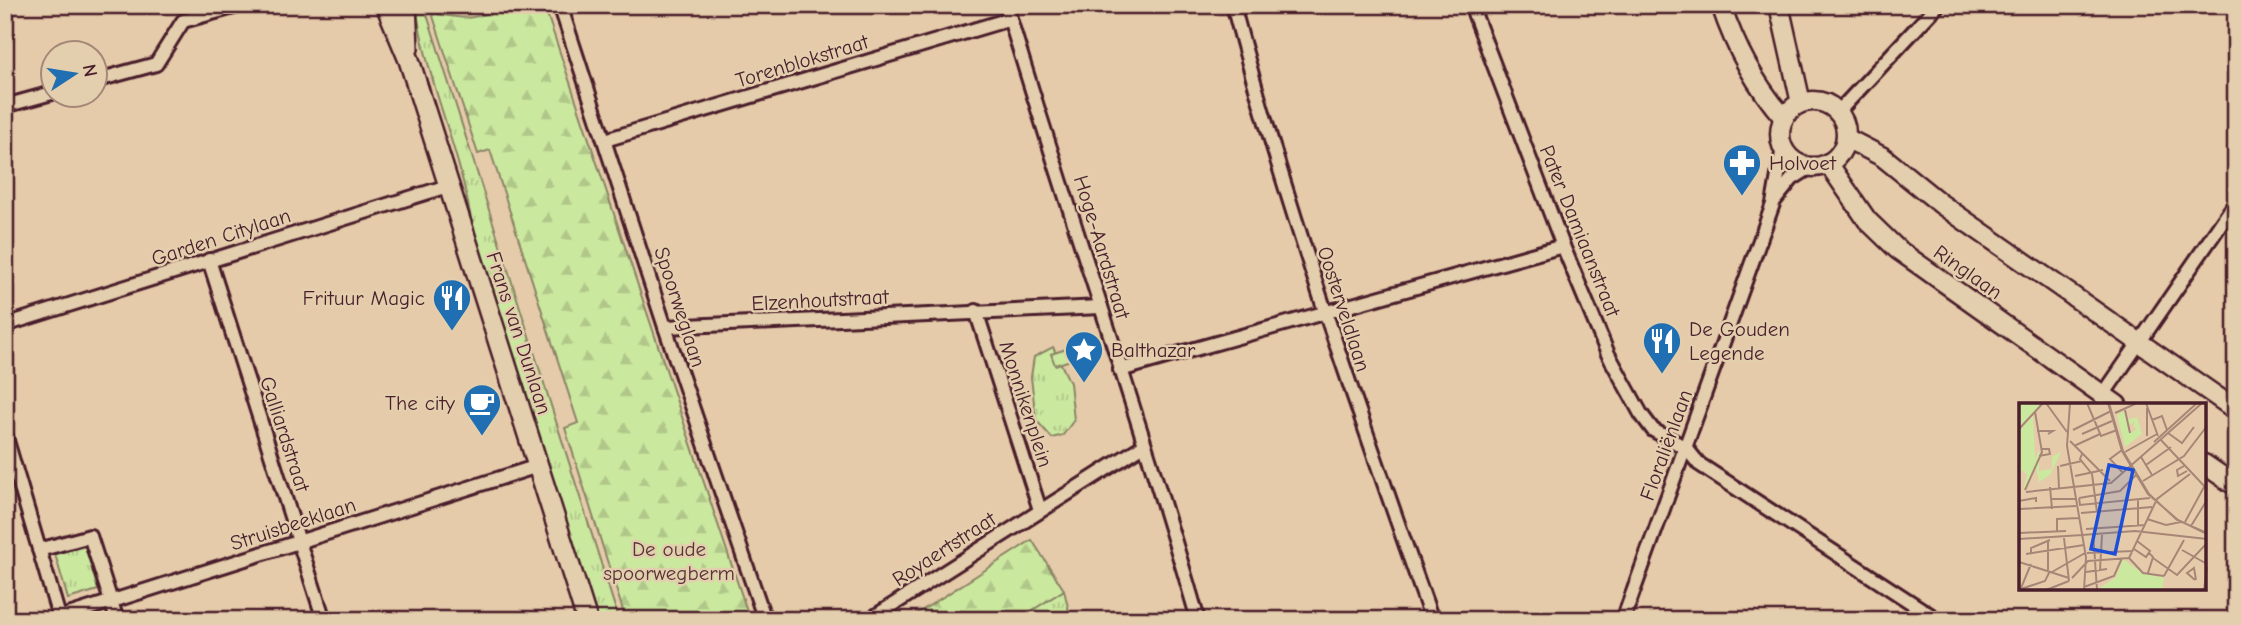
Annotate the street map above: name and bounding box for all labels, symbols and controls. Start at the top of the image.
street label: Torenblokstraat [733,29,872,93]
north arrow [38,38,108,108]
text: N [78,62,102,79]
street label: Pater Damiaanstraat [1535,142,1626,321]
pharmacy icon: Holvoet [1721,142,1763,197]
place label: Holvoet [1769,151,1837,175]
street label: Hoge-Aardstraat [1069,172,1135,323]
street label: Garden Citylaan [148,203,294,271]
street label: Ringlaan [1929,240,2007,304]
street label: Oosterveldlaan [1313,243,1375,375]
street label: Spoorweglaan [649,244,711,370]
street label: Frans van Dunlaan [481,249,557,417]
restaurant icon: Frituur Magic [431,277,473,332]
street label: Elzenhoutstraat [751,284,890,316]
place label: Frituur Magic [303,286,425,310]
place label: De Gouden Legende [1689,317,1790,365]
restaurant icon: De Gouden Legende [1641,320,1683,375]
place icon: Balthazar [1063,329,1105,384]
street label: Monnikenplein [994,338,1058,470]
place label: Balthazar [1111,338,1196,362]
street label: Galliardstraat [255,373,315,496]
cafe icon: The city [461,382,503,437]
street label: Floraliënlaan [1635,386,1697,504]
place label: The city [385,391,456,415]
inset map [2019,403,2206,590]
street label: Struisbeeklaan [227,492,359,556]
street label: Royaertstraat [888,506,1001,591]
park label: De oude spoorwegberm [603,537,735,585]

